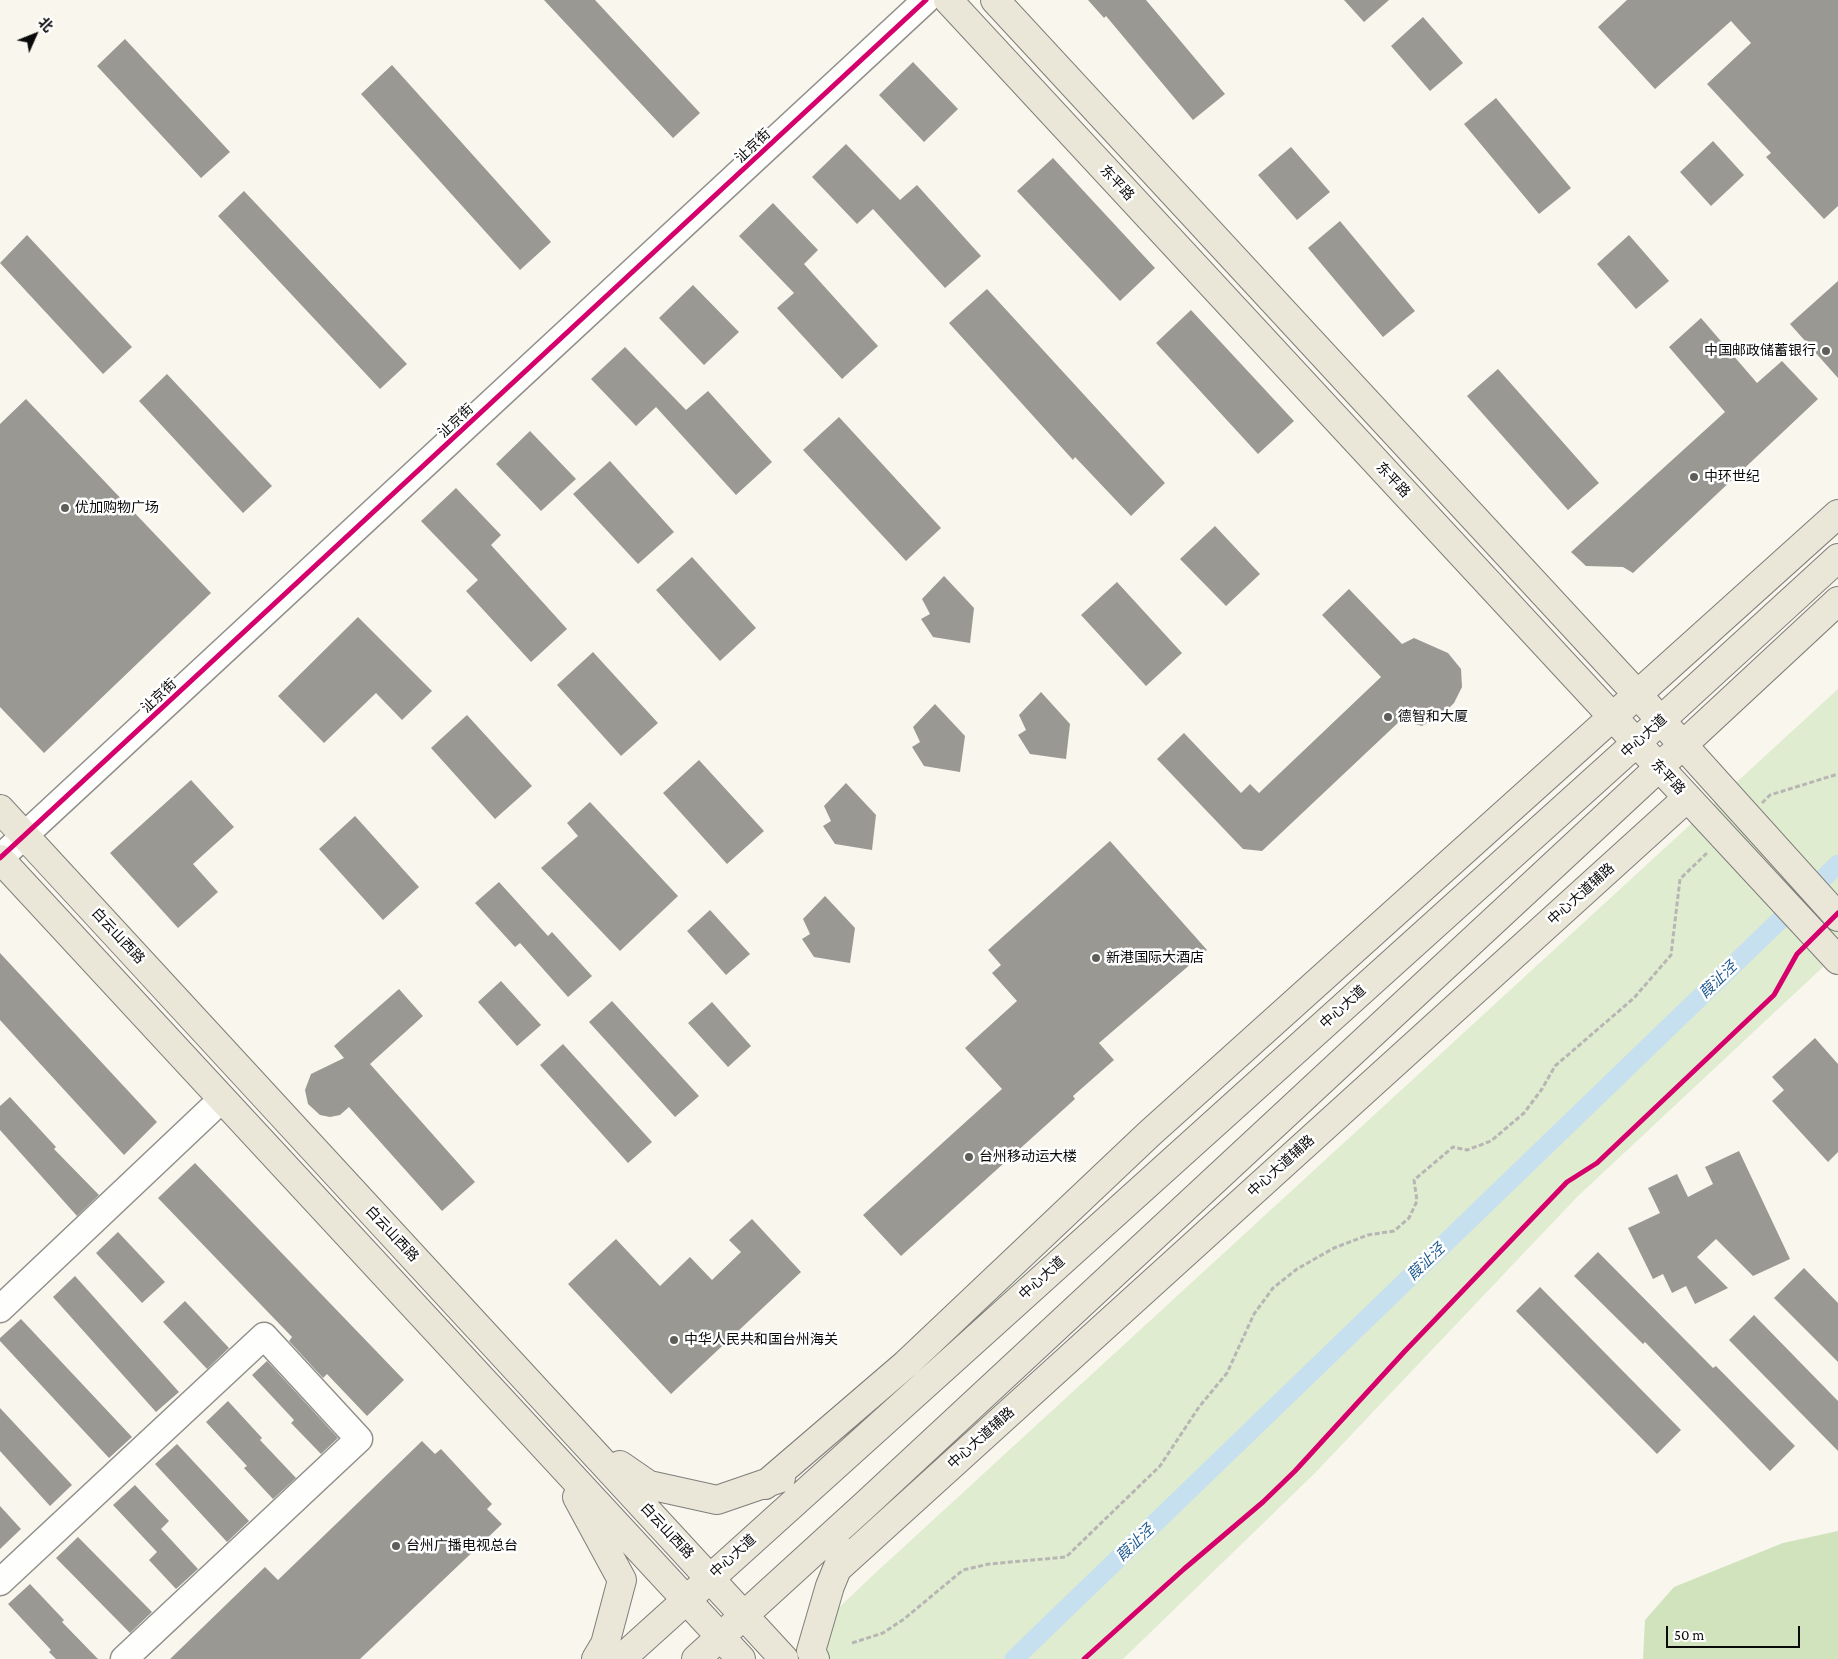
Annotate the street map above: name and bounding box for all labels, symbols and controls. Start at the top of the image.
north arrow [10,10,60,60]
text: 北 [35,14,56,35]
street label: 沚京街 [732,126,774,166]
street label: 东平路 [1097,162,1137,204]
place label: 中国邮政储蓄银行 [1704,343,1816,359]
marker: 中国邮政储蓄银行 [1820,345,1832,357]
street label: 沚京街 [435,401,477,441]
street label: 东平路 [1373,459,1413,501]
place label: 中环世纪 [1704,469,1760,485]
marker: 中环世纪 [1688,471,1700,483]
place label: 优加购物广场 [75,500,159,516]
marker: 优加购物广场 [59,502,71,514]
street label: 沚京街 [138,676,180,716]
place label: 德智和大厦 [1398,709,1468,725]
marker: 德智和大厦 [1382,711,1394,723]
street label: 中心大道 [1618,711,1670,761]
street label: 东平路 [1648,756,1688,798]
street label: 中心大道辅路 [1544,860,1618,928]
street label: 白云山西路 [88,905,148,967]
place label: 新港国际大酒店 [1106,950,1204,966]
marker: 新港国际大酒店 [1090,952,1102,964]
water label: 葭沚泾 [1696,958,1740,1002]
street label: 中心大道 [1317,982,1369,1032]
street label: 中心大道辅路 [1244,1132,1318,1200]
place label: 台州移动运大楼 [979,1149,1077,1165]
marker: 台州移动运大楼 [963,1151,975,1163]
street label: 白云山西路 [362,1203,422,1265]
water label: 葭沚泾 [1404,1240,1448,1284]
street label: 中心大道 [1016,1253,1068,1303]
place label: 中华人民共和国台州海关 [684,1332,838,1348]
marker: 中华人民共和国台州海关 [668,1334,680,1346]
street label: 中心大道辅路 [944,1404,1018,1472]
street label: 白云山西路 [637,1500,697,1562]
water label: 葭沚泾 [1113,1521,1157,1565]
street label: 中心大道 [707,1531,759,1581]
place label: 台州广播电视总台 [406,1538,518,1554]
marker: 台州广播电视总台 [390,1540,402,1552]
scale bar [1668,1616,1802,1648]
text: 50 m [1674,1627,1704,1643]

